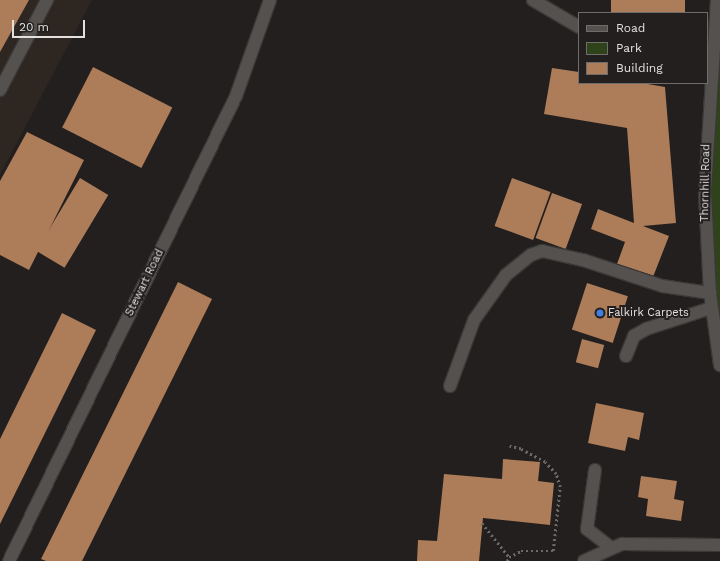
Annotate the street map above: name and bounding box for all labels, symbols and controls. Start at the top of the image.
scale bar [14,12,87,38]
legend [578,12,708,84]
text: 20 m [19,20,49,34]
text: Road [616,21,645,35]
text: Park [616,41,642,55]
text: Building [616,61,663,75]
street label: Thornhill Road [699,144,713,222]
street label: Stewart Road [123,248,167,318]
place label: Falkirk Carpets [608,306,689,320]
marker: Falkirk Carpets [595,308,605,318]

